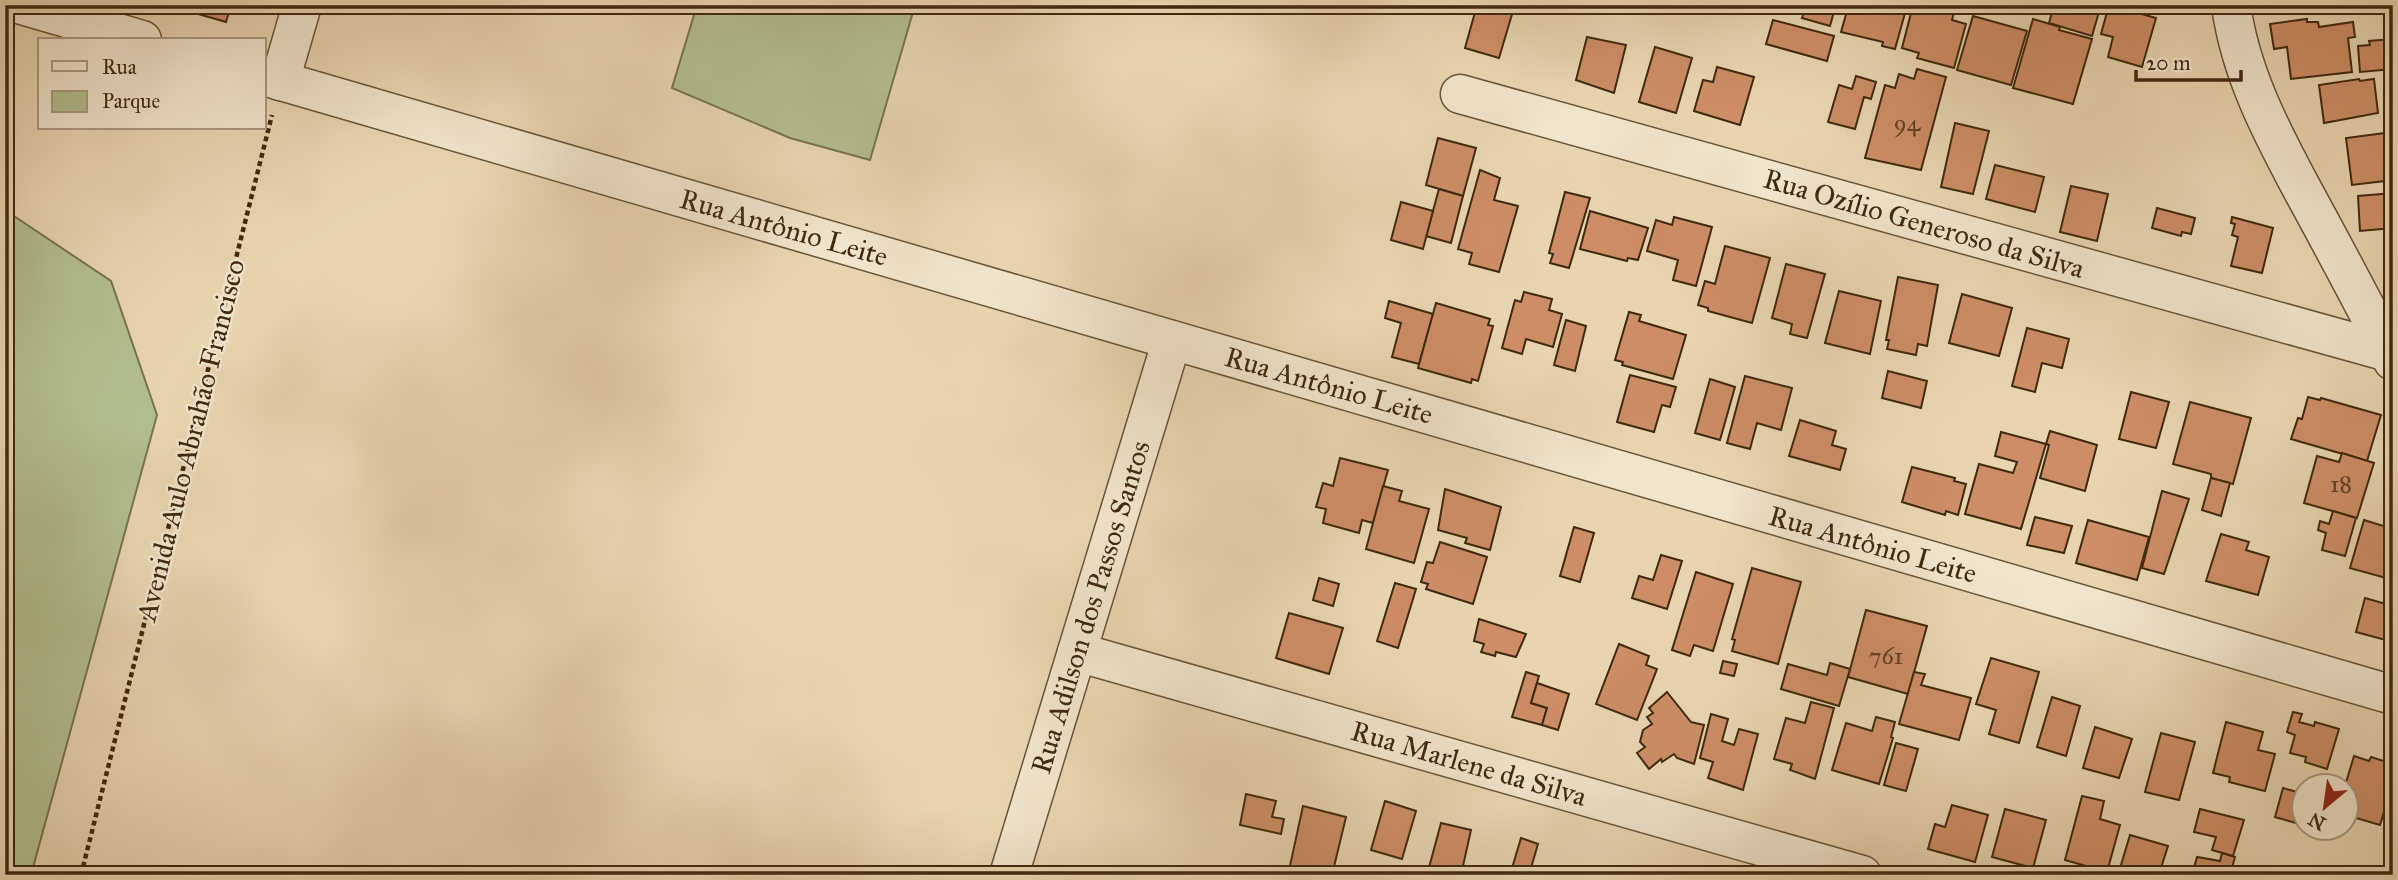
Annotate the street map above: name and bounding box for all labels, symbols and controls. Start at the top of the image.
legend [38,38,266,130]
scale bar [2136,38,2240,82]
text: 20 m [2146,50,2191,76]
text: Rua [102,54,137,80]
text: Parque [102,88,161,114]
house number: 94 [1894,108,1921,138]
street label: Rua Ozílio Generoso da Silva [1759,161,2088,286]
street label: Rua Antônio Leite [676,181,892,274]
street label: Avenida Aulo Abrahão Francisco [128,256,252,626]
street label: Rua Antônio Leite [1221,339,1437,432]
street label: Rua Adilson dos Passos Santos [1023,436,1158,778]
house number: 18 [2330,469,2352,499]
street label: Rua Antônio Leite [1765,498,1981,591]
house number: 761 [1869,641,1903,671]
street label: Rua Marlene da Silva [1347,713,1591,814]
north arrow [2290,772,2360,842]
text: N [2304,807,2330,835]

